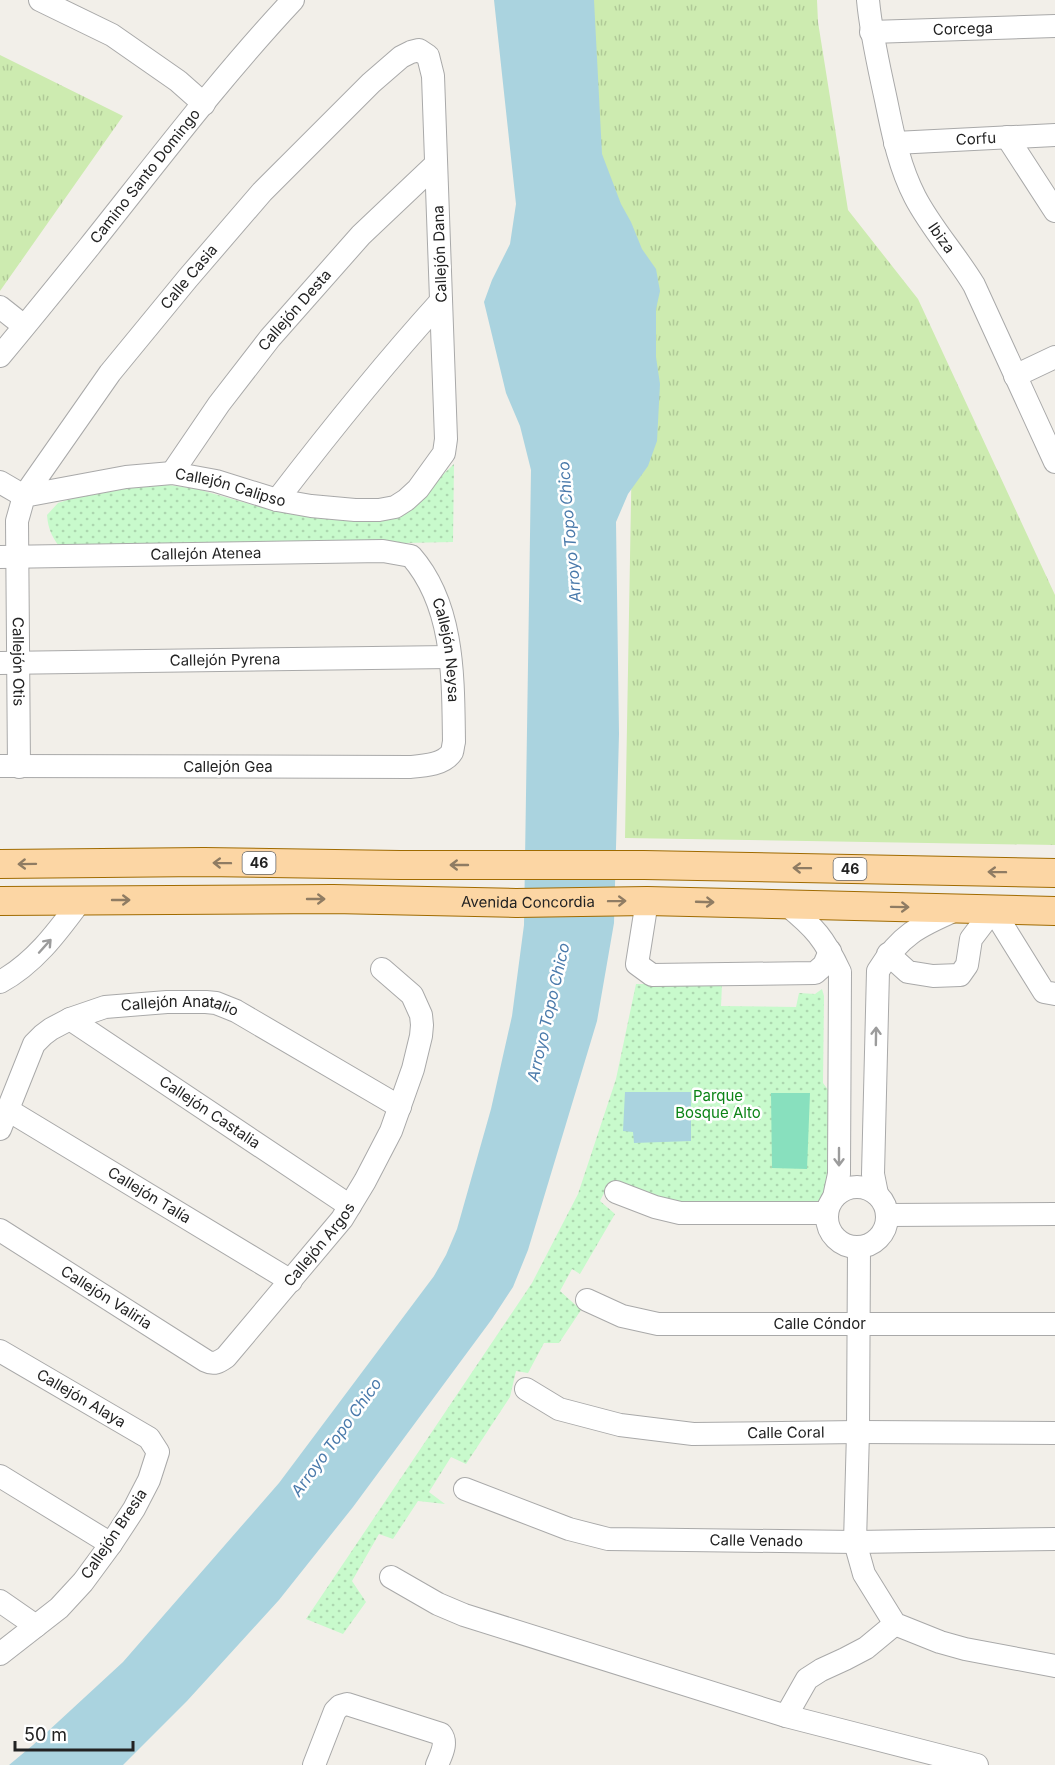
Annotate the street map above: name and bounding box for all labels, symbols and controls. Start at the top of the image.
street label: Corcega [932,18,993,39]
street label: Camino Santo Domingo [85,105,204,247]
street label: Corfu [955,128,996,149]
street label: Callejón Dana [428,205,451,303]
street label: Ibiza [924,219,959,257]
street label: Calle Casia [156,240,221,313]
street label: Callejón Desta [254,265,335,355]
water label: Arroyo Topo Chico [553,461,585,604]
street label: Callejón Calipso [174,464,287,510]
street label: Callejón Atenea [150,543,262,564]
street label: Callejón Neysa [428,595,463,703]
street label: Callejón Otis [9,617,29,706]
street label: Callejón Pyrena [170,649,280,670]
street label: Callejón Gea [183,757,273,776]
road number: 46 [242,852,276,874]
one-way arrow [213,857,233,868]
one-way arrow [18,858,38,870]
road number: 46 [834,858,866,880]
one-way arrow [450,860,470,871]
one-way arrow [792,862,812,874]
one-way arrow [987,866,1007,878]
street label: Avenida Concordia [461,892,595,912]
one-way arrow [306,893,326,905]
one-way arrow [111,894,131,905]
one-way arrow [606,895,626,907]
one-way arrow [695,897,715,908]
one-way arrow [890,902,910,913]
one-way arrow [38,938,52,953]
water label: Arroyo Topo Chico [522,941,574,1084]
street label: Callejón Anatalio [120,992,241,1020]
one-way arrow [871,1027,882,1047]
street label: Callejón Castalia [156,1071,264,1152]
park label: Parque Bosque Alto [675,1086,761,1122]
one-way arrow [833,1146,845,1166]
street label: Callejón Talía [104,1162,195,1227]
street label: Callejón Argos [279,1199,359,1290]
street label: Callejón Valiria [57,1261,156,1333]
street label: Calle Cóndor [773,1314,866,1333]
street label: Callejón Alaya [33,1365,129,1431]
water label: Arroyo Topo Chico [286,1374,386,1501]
street label: Calle Coral [747,1422,825,1442]
street label: Callejón Bresia [76,1485,151,1583]
street label: Calle Venado [709,1530,803,1550]
scale bar [15,1714,134,1752]
text: 50 m [24,1724,67,1745]

